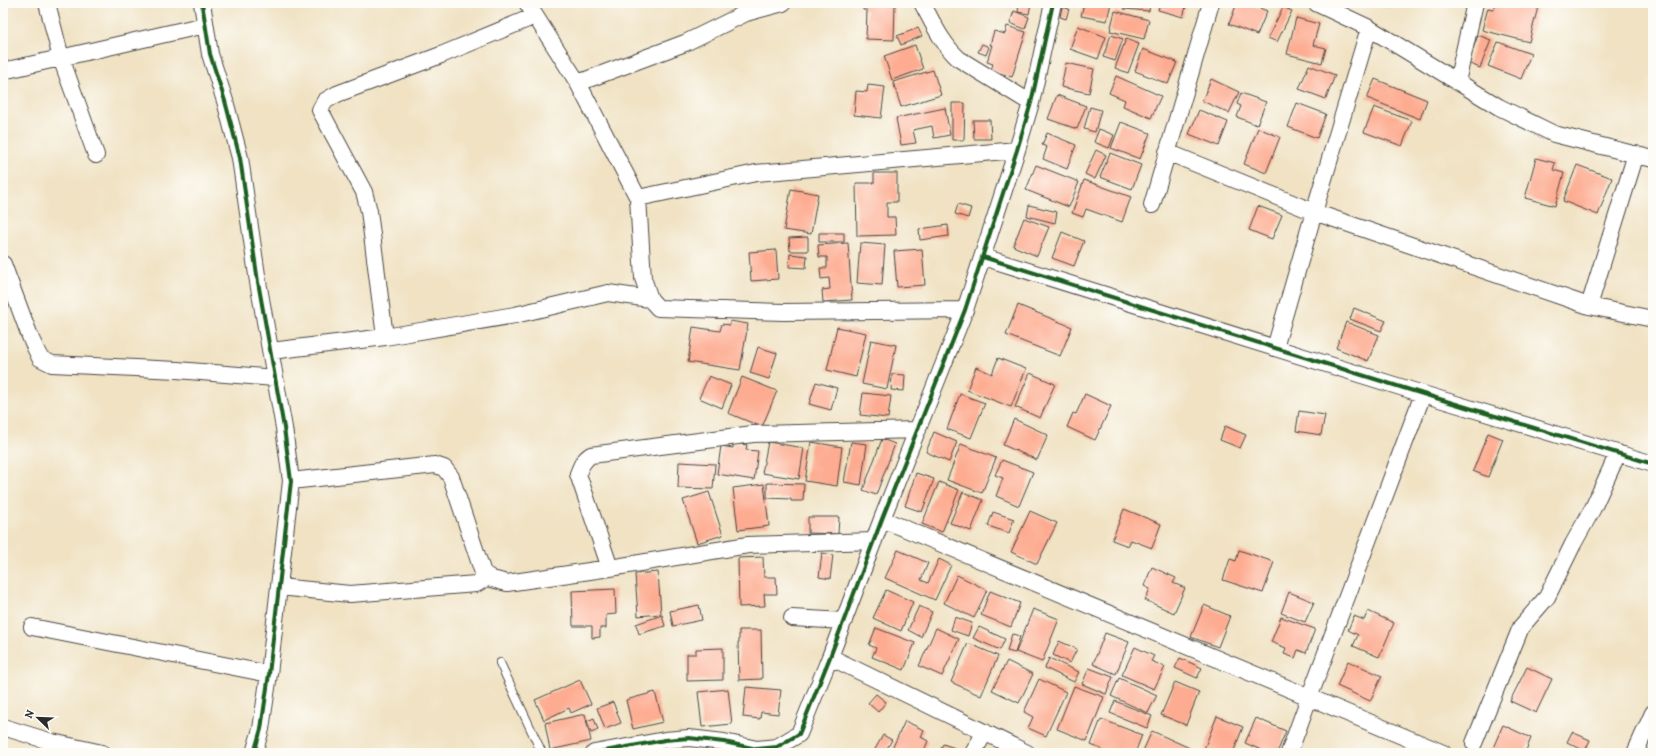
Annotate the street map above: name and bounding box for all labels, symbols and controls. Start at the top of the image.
north arrow [18,698,58,738]
text: N [21,708,38,721]

